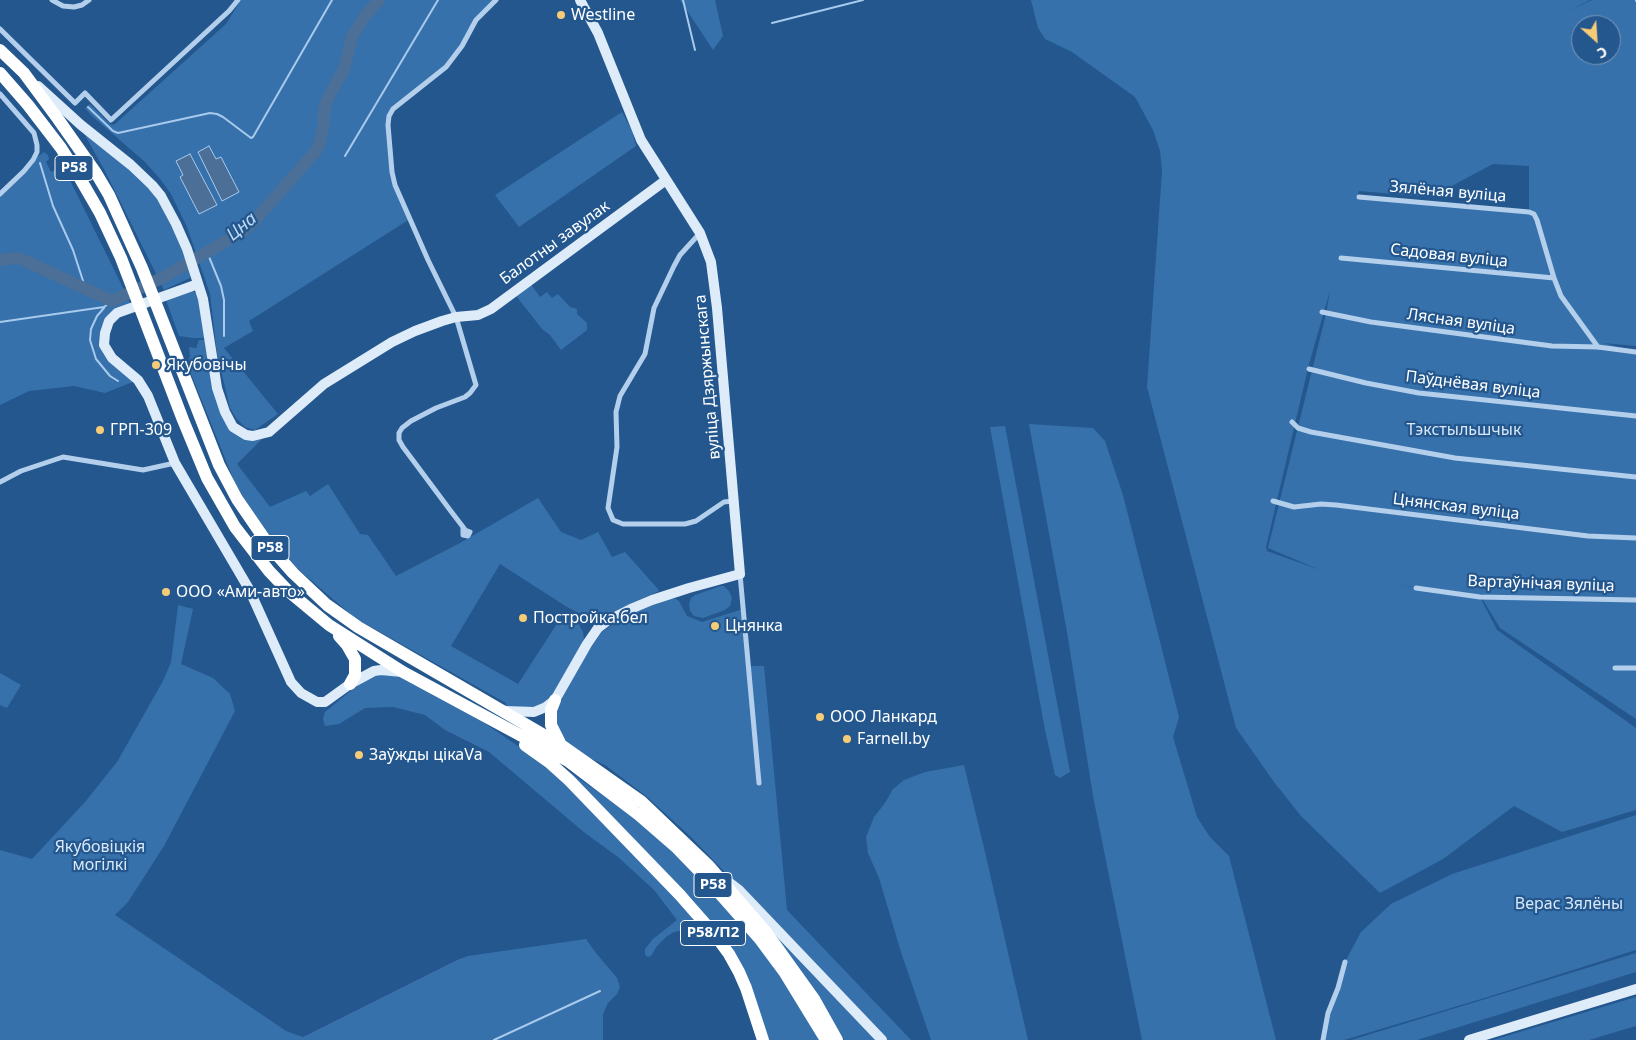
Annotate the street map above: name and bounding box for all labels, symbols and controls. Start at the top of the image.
place label: Westline [571,5,635,25]
marker: Westline [555,9,567,21]
north arrow [1571,15,1621,65]
text: С [1594,43,1611,64]
road number: Р58 [55,156,93,180]
street label: Зялёная вуліца [1389,177,1507,207]
street label: Балотны завулак [496,197,614,289]
water label: Цна [223,208,261,246]
street label: Садовая вуліца [1389,240,1509,272]
street label: вуліца Дзяржынскага [691,294,725,460]
street label: Лясная вуліца [1406,305,1516,339]
place label: Якубовічы [166,355,247,375]
marker: Якубовічы [150,359,162,371]
street label: Паўднёвая вуліца [1404,367,1542,403]
place label: ГРП-309 [110,420,172,440]
park label: Тэкстыльшчык [1407,420,1521,440]
marker: ГРП-309 [94,424,106,436]
street label: Цнянская вуліца [1392,490,1520,524]
road number: Р58 [251,536,289,560]
street label: Вартаўнічая вуліца [1467,572,1615,596]
place label: ООО «Ами-авто» [176,582,305,602]
marker: ООО «Ами-авто» [160,586,172,598]
place label: Постройка.бел [533,608,648,628]
marker: Постройка.бел [517,612,529,624]
place label: Цнянка [725,616,783,636]
marker: Цнянка [709,620,721,632]
place label: ООО Ланкард [830,707,937,727]
marker: ООО Ланкард [814,711,826,723]
place label: Farnell.by [857,729,930,749]
marker: Farnell.by [841,733,853,745]
place label: Заўжды цікаVа [369,745,483,765]
marker: Заўжды цікаVа [353,749,365,761]
park label: Якубовіцкія могілкі [55,837,145,875]
road number: Р58 [694,872,732,898]
park label: Верас Зялёны [1515,894,1623,914]
road number: Р58/П2 [680,920,746,946]

